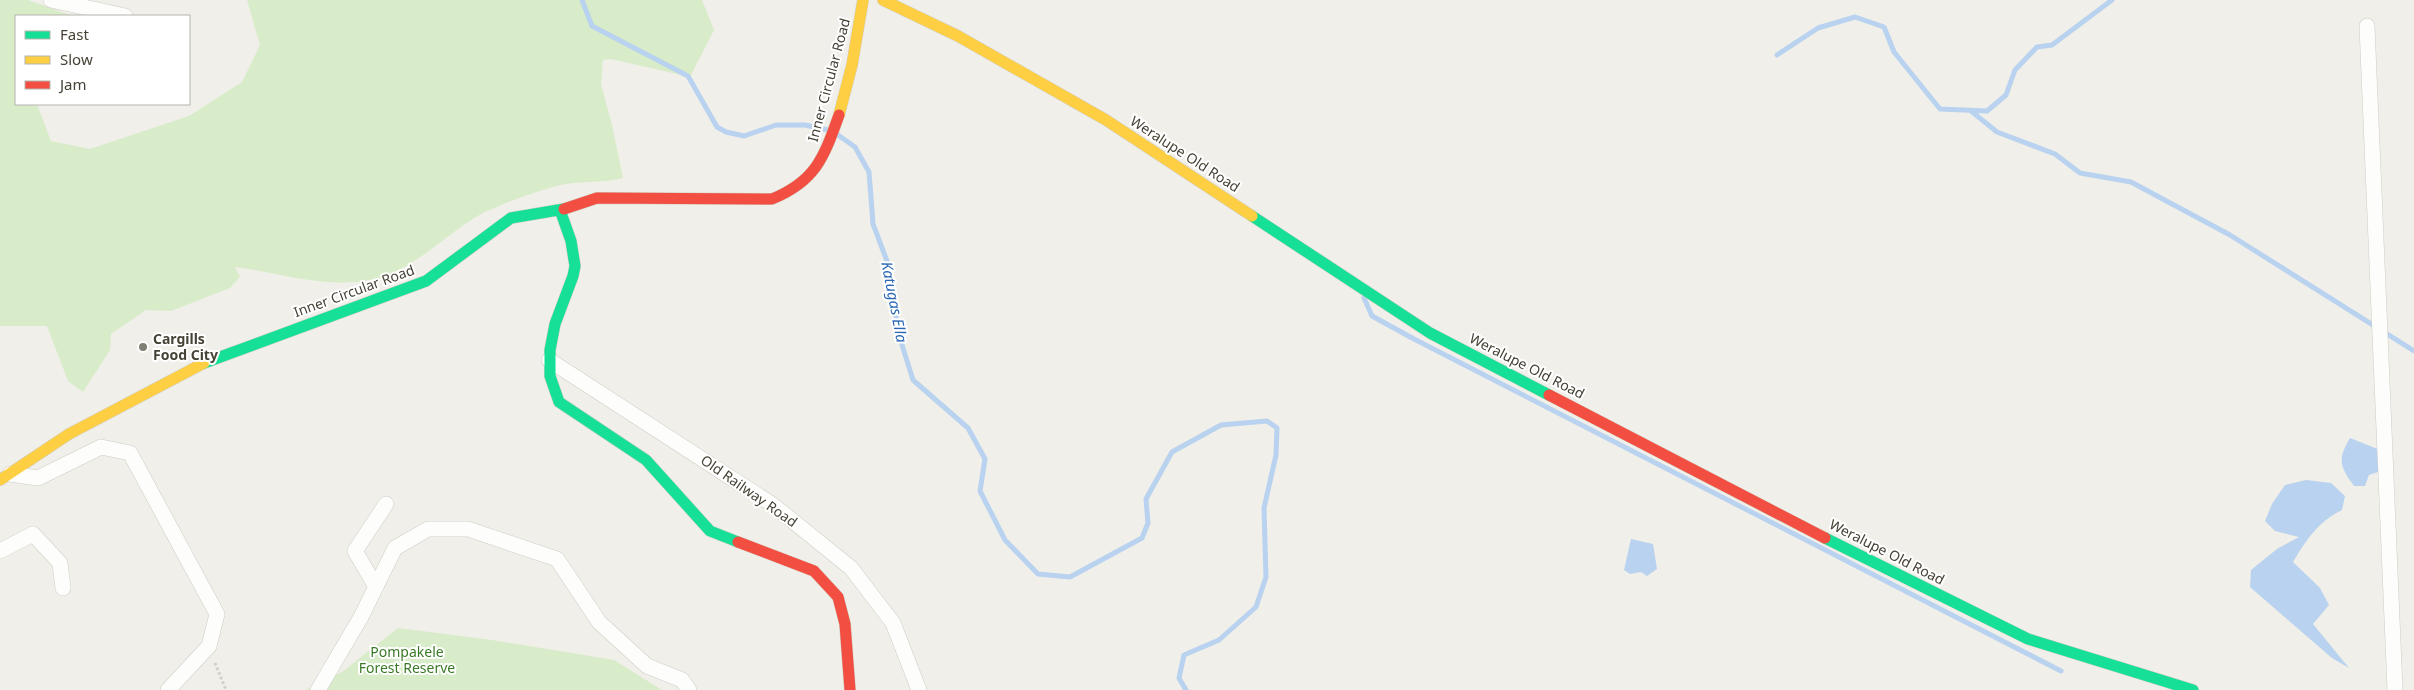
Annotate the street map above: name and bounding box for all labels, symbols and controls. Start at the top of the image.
legend [15,15,190,105]
street label: Inner Circular Road [803,16,854,144]
text: Fast [60,24,89,44]
text: Slow [60,49,93,69]
text: Jam [58,74,87,94]
street label: Weralupe Old Road [1127,111,1244,196]
street label: Inner Circular Road [291,260,417,321]
water label: Katugas Ella [877,260,913,345]
street label: Weralupe Old Road [1466,328,1588,403]
place label: Cargills Food City [153,329,218,364]
marker: Cargills Food City [137,341,149,353]
street label: Old Railway Road [697,450,801,531]
street label: Weralupe Old Road [1826,514,1948,589]
park label: Pompakele Forest Reserve [359,642,455,677]

